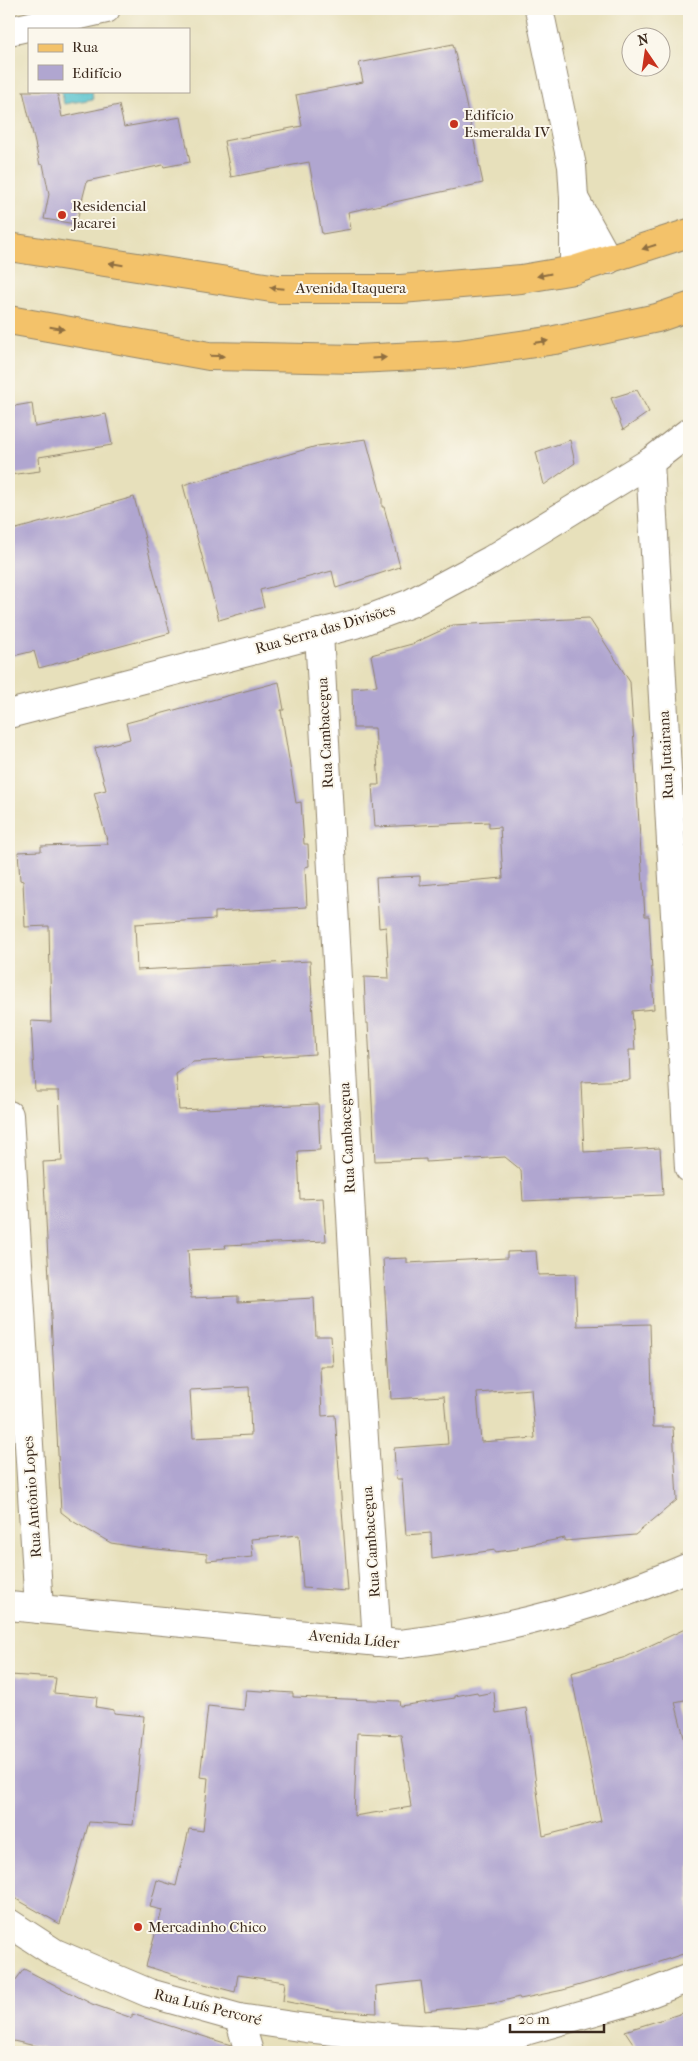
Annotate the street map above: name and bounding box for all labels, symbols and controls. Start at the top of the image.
legend [28,28,190,92]
north arrow [620,28,670,78]
text: N [636,30,651,49]
text: Rua [72,38,99,56]
text: Edifício [72,64,122,82]
place label: Edifício Esmeralda IV [464,106,551,141]
marker: Edifício Esmeralda IV [448,118,460,130]
place label: Residencial Jacarei [71,197,146,232]
marker: Residencial Jacarei [56,209,68,221]
one-way arrow [641,244,656,251]
one-way arrow [108,259,124,267]
one-way arrow [535,272,551,280]
street label: Avenida Itaquera [295,279,407,297]
one-way arrow [269,284,285,292]
one-way arrow [49,324,64,332]
one-way arrow [533,338,549,346]
one-way arrow [209,352,225,360]
one-way arrow [371,353,387,361]
street label: Rua Serra das Divisões [253,600,398,658]
street label: Rua Cambacegua [313,676,337,789]
street label: Rua Jutairana [655,709,677,800]
street label: Rua Cambacegua [335,1081,359,1194]
street label: Rua Antônio Lopes [19,1435,45,1559]
street label: Rua Cambacegua [358,1485,384,1598]
street label: Avenida Líder [307,1626,401,1652]
place label: Mercadinho Chico [148,1918,267,1936]
marker: Mercadinho Chico [132,1921,144,1933]
street label: Rua Luís Percoré [152,1985,264,2029]
scale bar [510,2001,604,2033]
text: 20 m [518,2010,550,2028]

